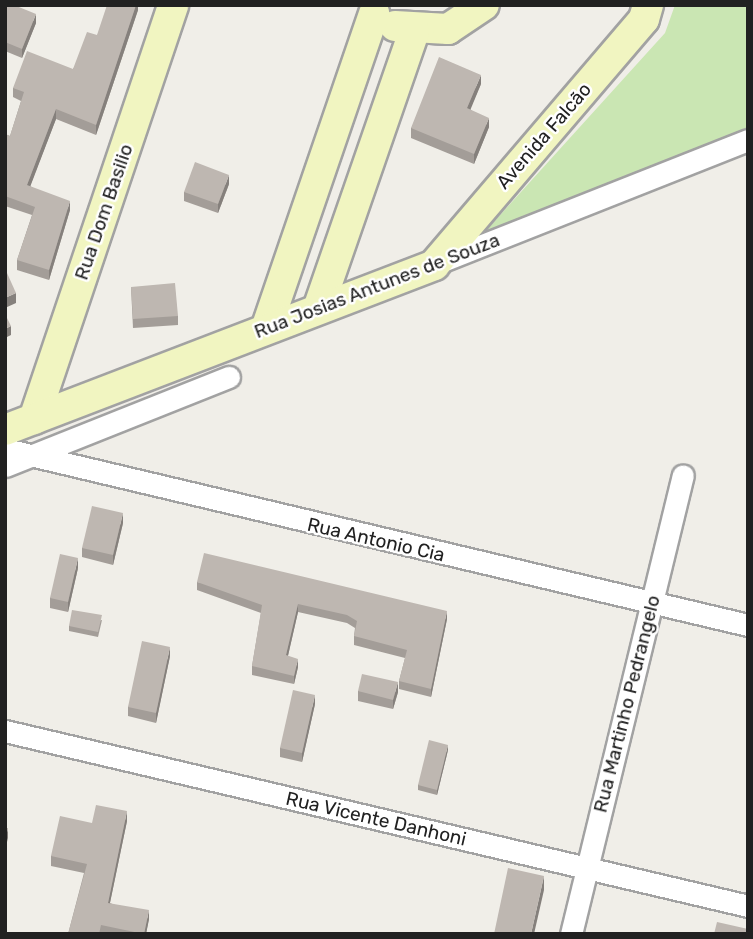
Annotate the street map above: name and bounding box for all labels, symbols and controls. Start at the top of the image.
street label: Avenida Falcão [492,78,596,194]
street label: Rua Dom Basilio [70,141,138,283]
street label: Rua Josias Antunes de Souza [251,229,503,343]
street label: Rua Antonio Cia [305,513,447,567]
street label: Rua Martinho Pedrangelo [589,593,665,815]
street label: Rua Vicente Danhoni [283,787,469,851]

